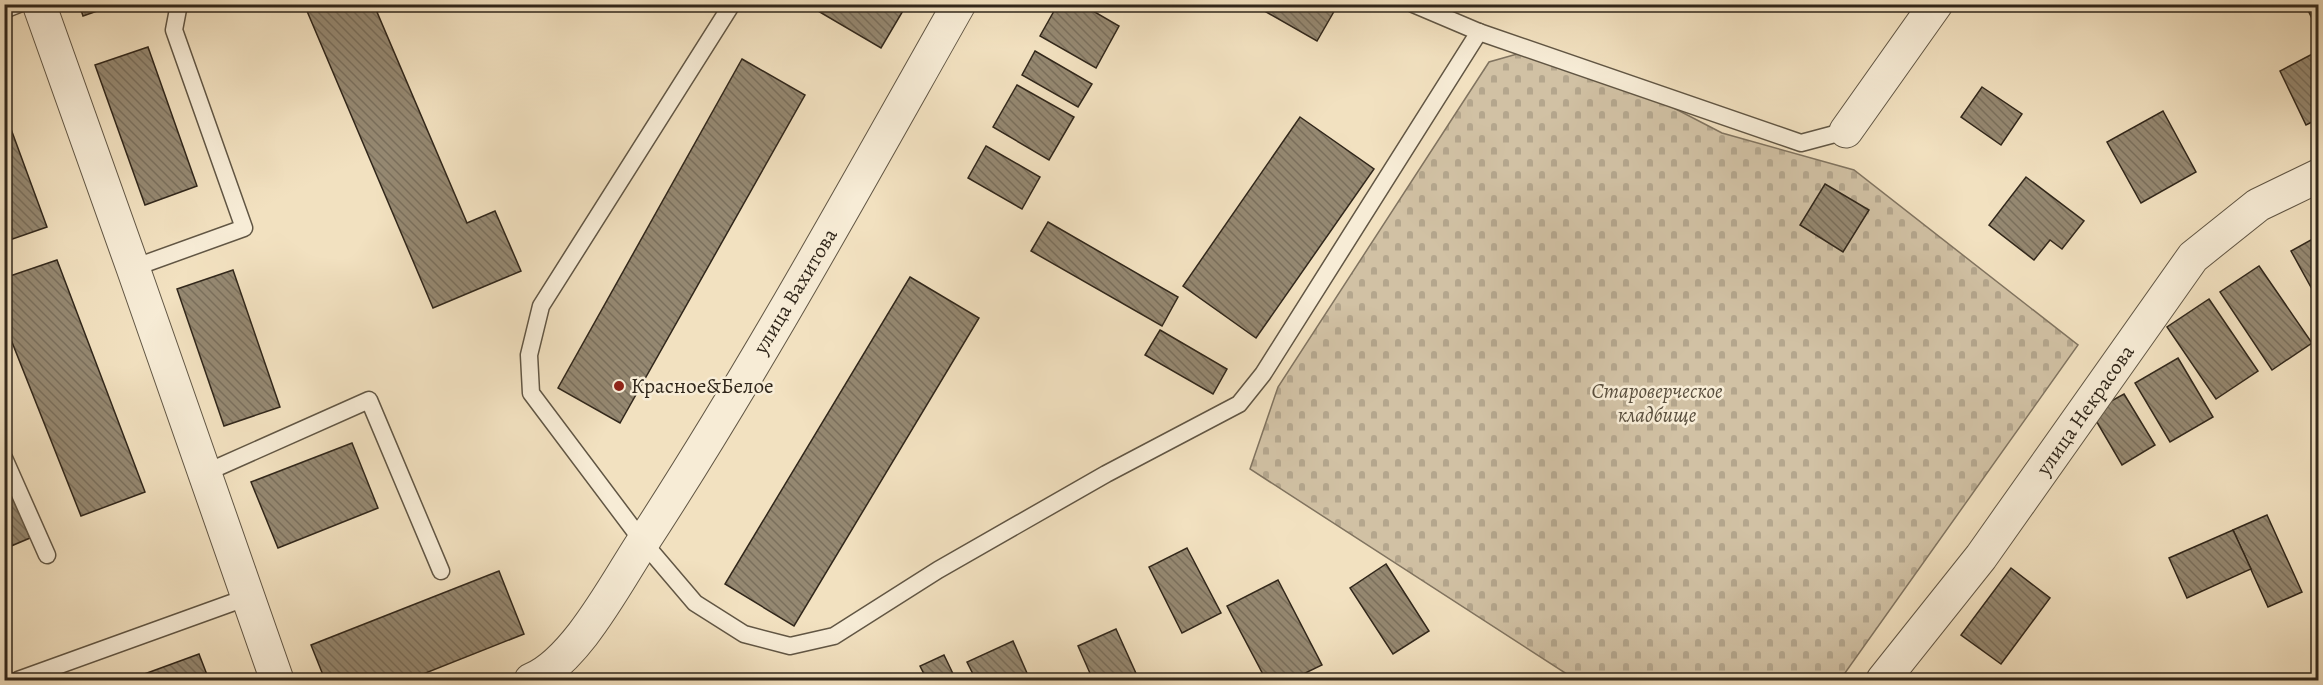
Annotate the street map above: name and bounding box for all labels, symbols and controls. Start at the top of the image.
street label: улица Вахитова [746,223,844,360]
street label: улица Некрасова [2029,339,2141,482]
place label: Красное&Белое [631,372,774,400]
park label: Староверческое кладбище [1591,377,1723,429]
marker: Красное&Белое [612,379,626,393]

